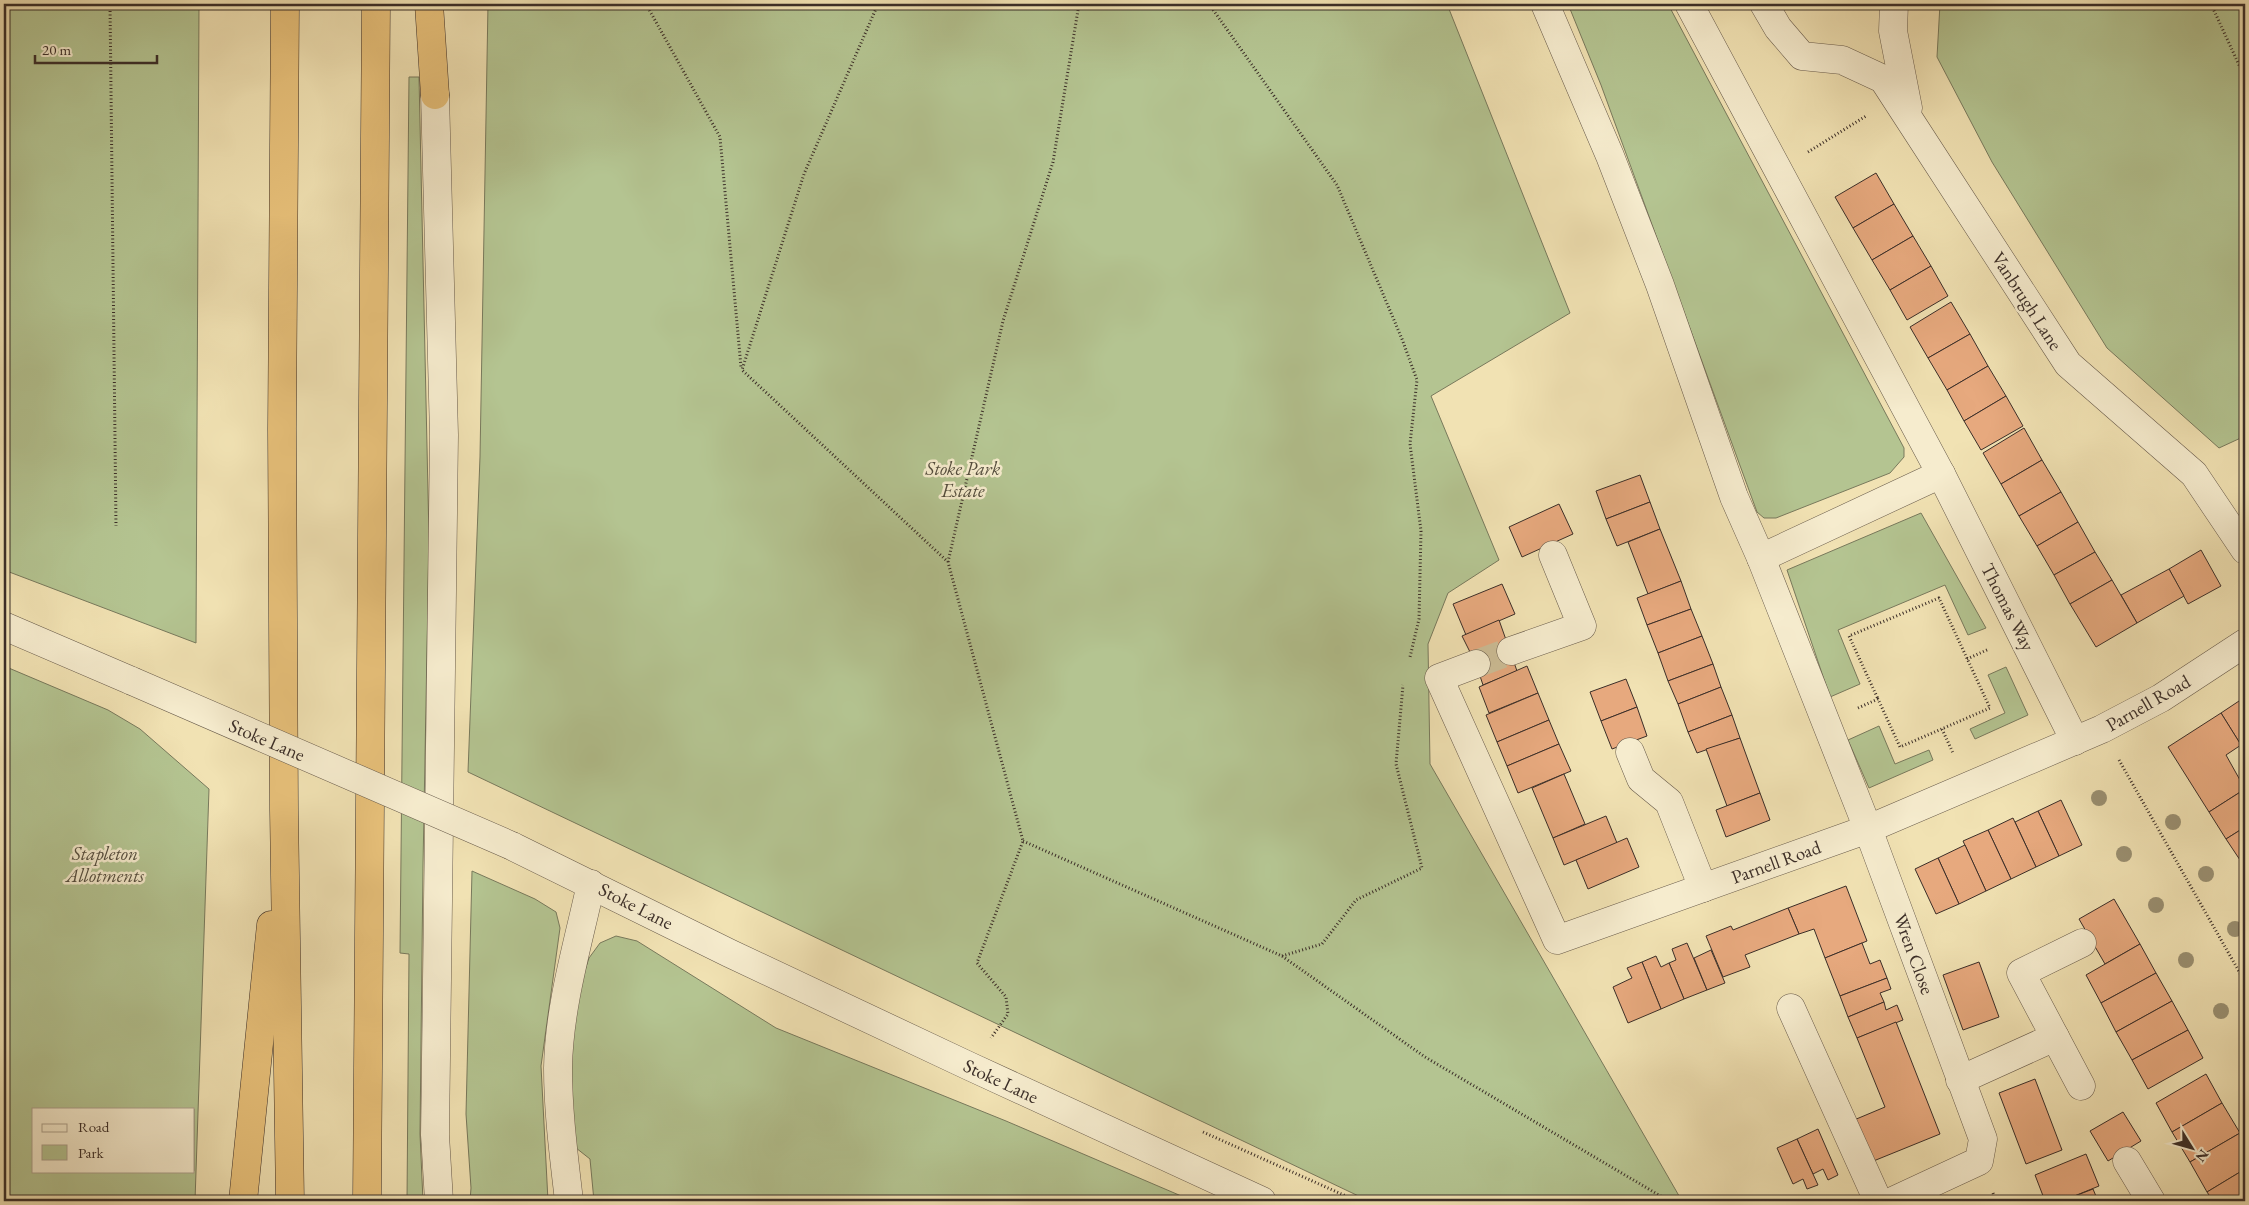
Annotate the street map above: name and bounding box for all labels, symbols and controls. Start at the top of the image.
scale bar [35,32,158,64]
text: 20 m [42,40,71,59]
street label: Vanbrugh Lane [1986,247,2068,355]
park label: Stoke Park Estate [925,456,1001,503]
street label: Thomas Way [1975,559,2041,656]
street label: Parnell Road [2101,669,2195,737]
street label: Stoke Lane [225,713,309,767]
street label: Parnell Road [1728,834,1825,890]
park label: Stapleton Allotments [64,841,145,888]
street label: Stoke Lane [595,877,677,935]
street label: Wren Close [1888,910,1940,998]
street label: Stoke Lane [959,1053,1043,1109]
legend [32,1108,195,1172]
text: Road [78,1117,110,1136]
north arrow [2166,1122,2216,1172]
text: Park [78,1143,105,1162]
text: N [2191,1146,2213,1166]

